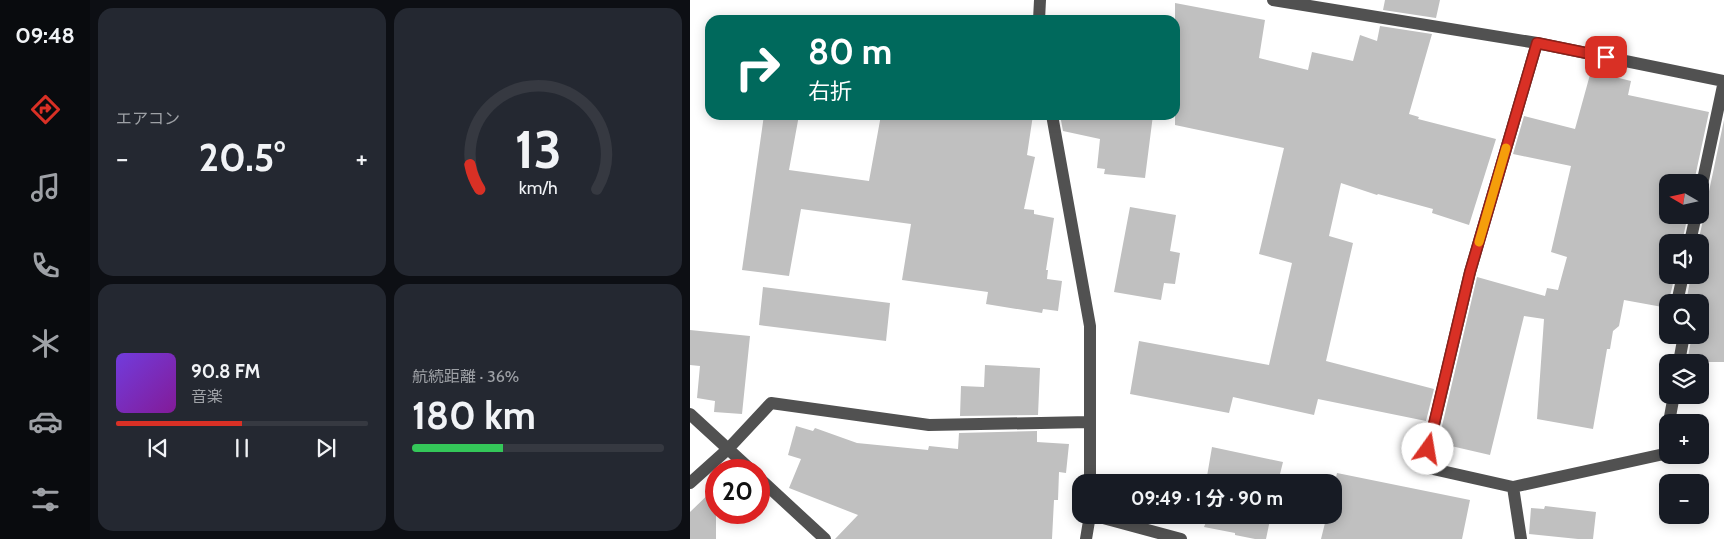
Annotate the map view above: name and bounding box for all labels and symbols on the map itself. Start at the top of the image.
pin [1585,36,1627,78]
north arrow [1659,174,1709,224]
position arrow [1401,422,1453,474]
speed limit sign: 20 [705,459,770,524]

